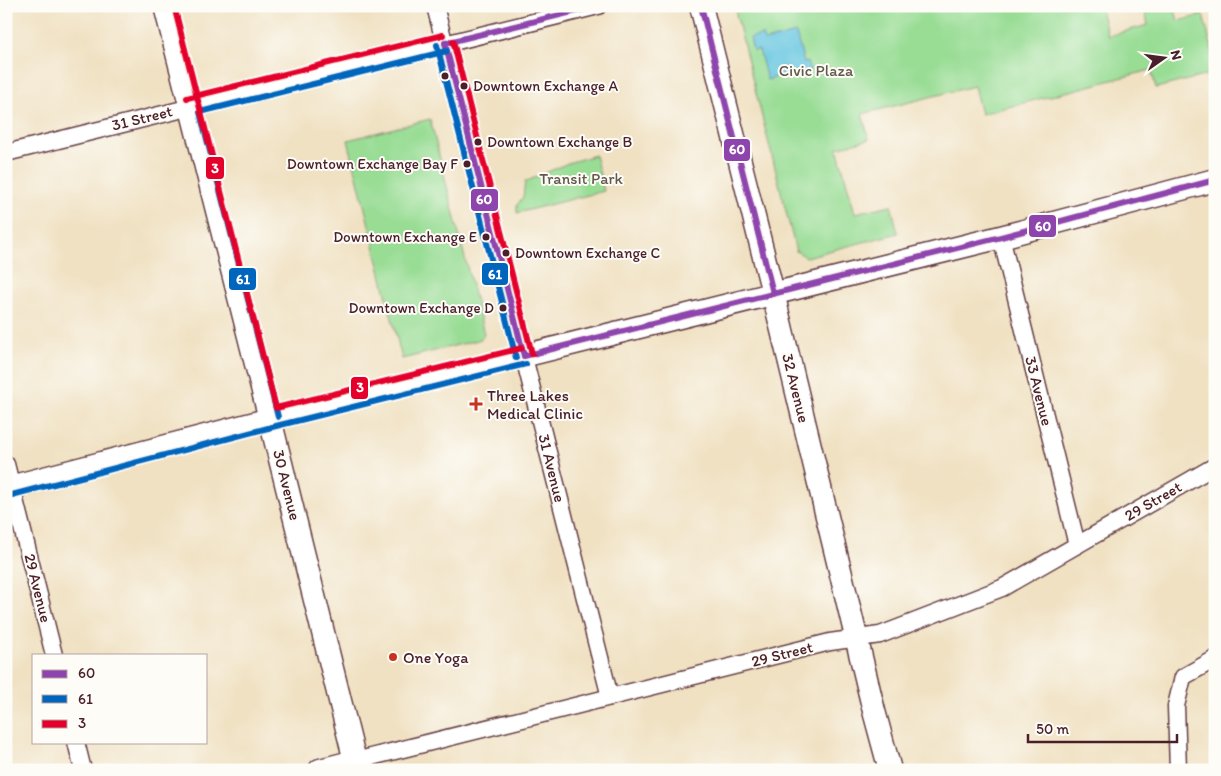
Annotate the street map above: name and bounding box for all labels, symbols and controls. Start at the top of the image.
north arrow [1138,32,1188,82]
text: N [1167,48,1186,62]
park label: Civic Plaza [779,61,854,80]
unlabelled marker [440,71,450,81]
place label: Downtown Exchange A [473,77,619,95]
marker: Downtown Exchange A [459,81,469,91]
street label: 31 Street [110,101,174,135]
place label: Downtown Exchange B [487,133,633,151]
marker: Downtown Exchange B [473,137,483,147]
line badge: 60 [723,138,751,162]
text: 60 [729,141,745,158]
place label: Downtown Exchange Bay F [287,155,458,173]
line badge: 3 [205,156,225,180]
marker: Downtown Exchange Bay F [462,159,472,169]
text: 3 [211,160,219,177]
park label: Transit Park [539,169,624,188]
line badge: 60 [470,188,499,212]
text: 60 [476,191,492,208]
line badge: 60 [1028,214,1057,238]
text: 60 [1035,218,1051,235]
place label: Downtown Exchange E [333,228,477,246]
marker: Downtown Exchange E [481,232,491,242]
place label: Downtown Exchange C [515,244,661,262]
marker: Downtown Exchange C [501,248,511,258]
line badge: 61 [481,262,509,286]
text: 61 [488,266,502,283]
line badge: 61 [228,267,257,291]
text: 61 [236,271,250,288]
place label: Downtown Exchange D [348,299,494,317]
marker: Downtown Exchange D [498,303,508,313]
street label: 32 Avenue [778,351,814,425]
street label: 33 Avenue [1021,354,1057,428]
line badge: 3 [350,376,369,400]
text: 3 [356,379,364,396]
place label: Three Lakes Medical Clinic [487,386,583,423]
marker: Three Lakes Medical Clinic [469,397,483,411]
street label: 31 Avenue [534,432,570,504]
street label: 30 Avenue [269,448,305,523]
street label: 29 Street [1121,477,1185,525]
street label: 29 Avenue [20,552,56,625]
street label: 29 Street [749,637,815,671]
place label: One Yoga [403,648,469,667]
marker: One Yoga [387,651,399,663]
legend [32,654,208,744]
text: 60 [78,664,95,682]
text: 61 [78,690,93,708]
scale bar [1028,711,1177,743]
text: 3 [78,714,86,732]
text: 50 m [1036,720,1069,738]

